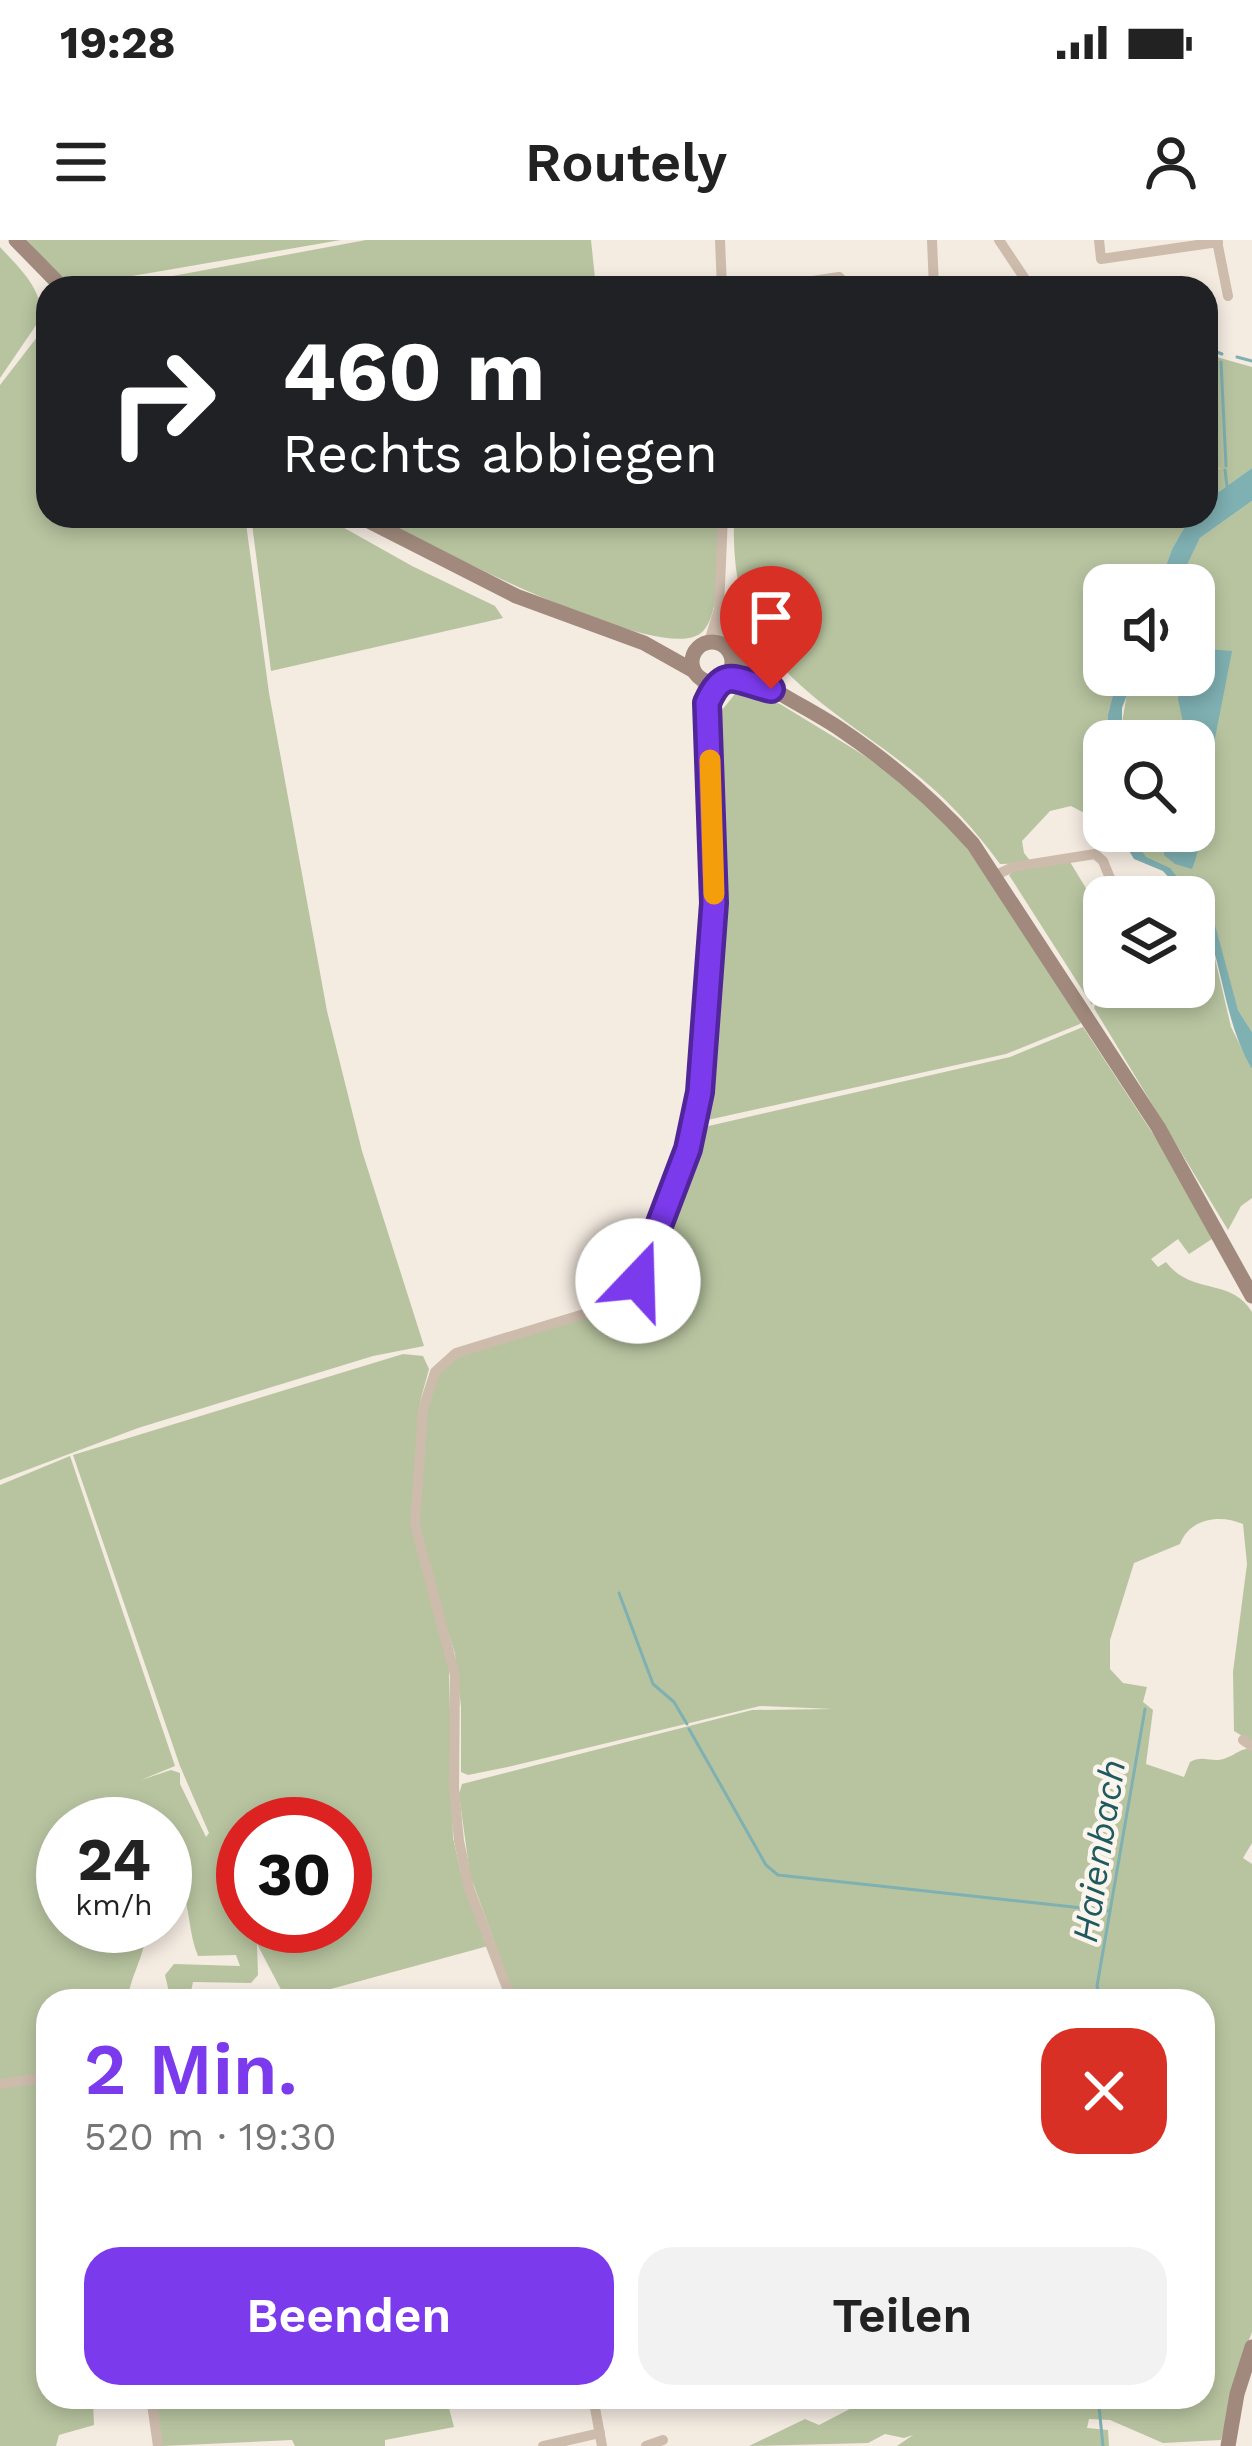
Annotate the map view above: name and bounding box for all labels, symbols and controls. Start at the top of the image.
text: 19:28 [60,16,176,69]
icon: menu [48,129,114,195]
icon: person [1138,129,1204,195]
text: Routely [525,131,727,194]
text: 460 m [282,322,545,420]
icon: right [84,324,240,480]
text: Rechts abbiegen [282,422,718,485]
map controls [1083,564,1215,1008]
button: sound [1083,564,1215,696]
pin [720,566,822,689]
icon: arrive [738,584,804,650]
button: search [1083,720,1215,852]
button: layers [1083,876,1215,1008]
position arrow [575,1218,701,1344]
water label: Haienbach [1064,1757,1134,1945]
speed limit sign: 30 [216,1797,372,1953]
text: 24 [77,1824,151,1895]
text: km/h [75,1887,153,1922]
text: 2 Min. [84,2027,298,2111]
button: close [1041,2028,1167,2154]
text: 520 m · 19:30 [84,2114,337,2159]
button: Beenden [84,2247,614,2385]
button: Teilen [638,2247,1167,2385]

